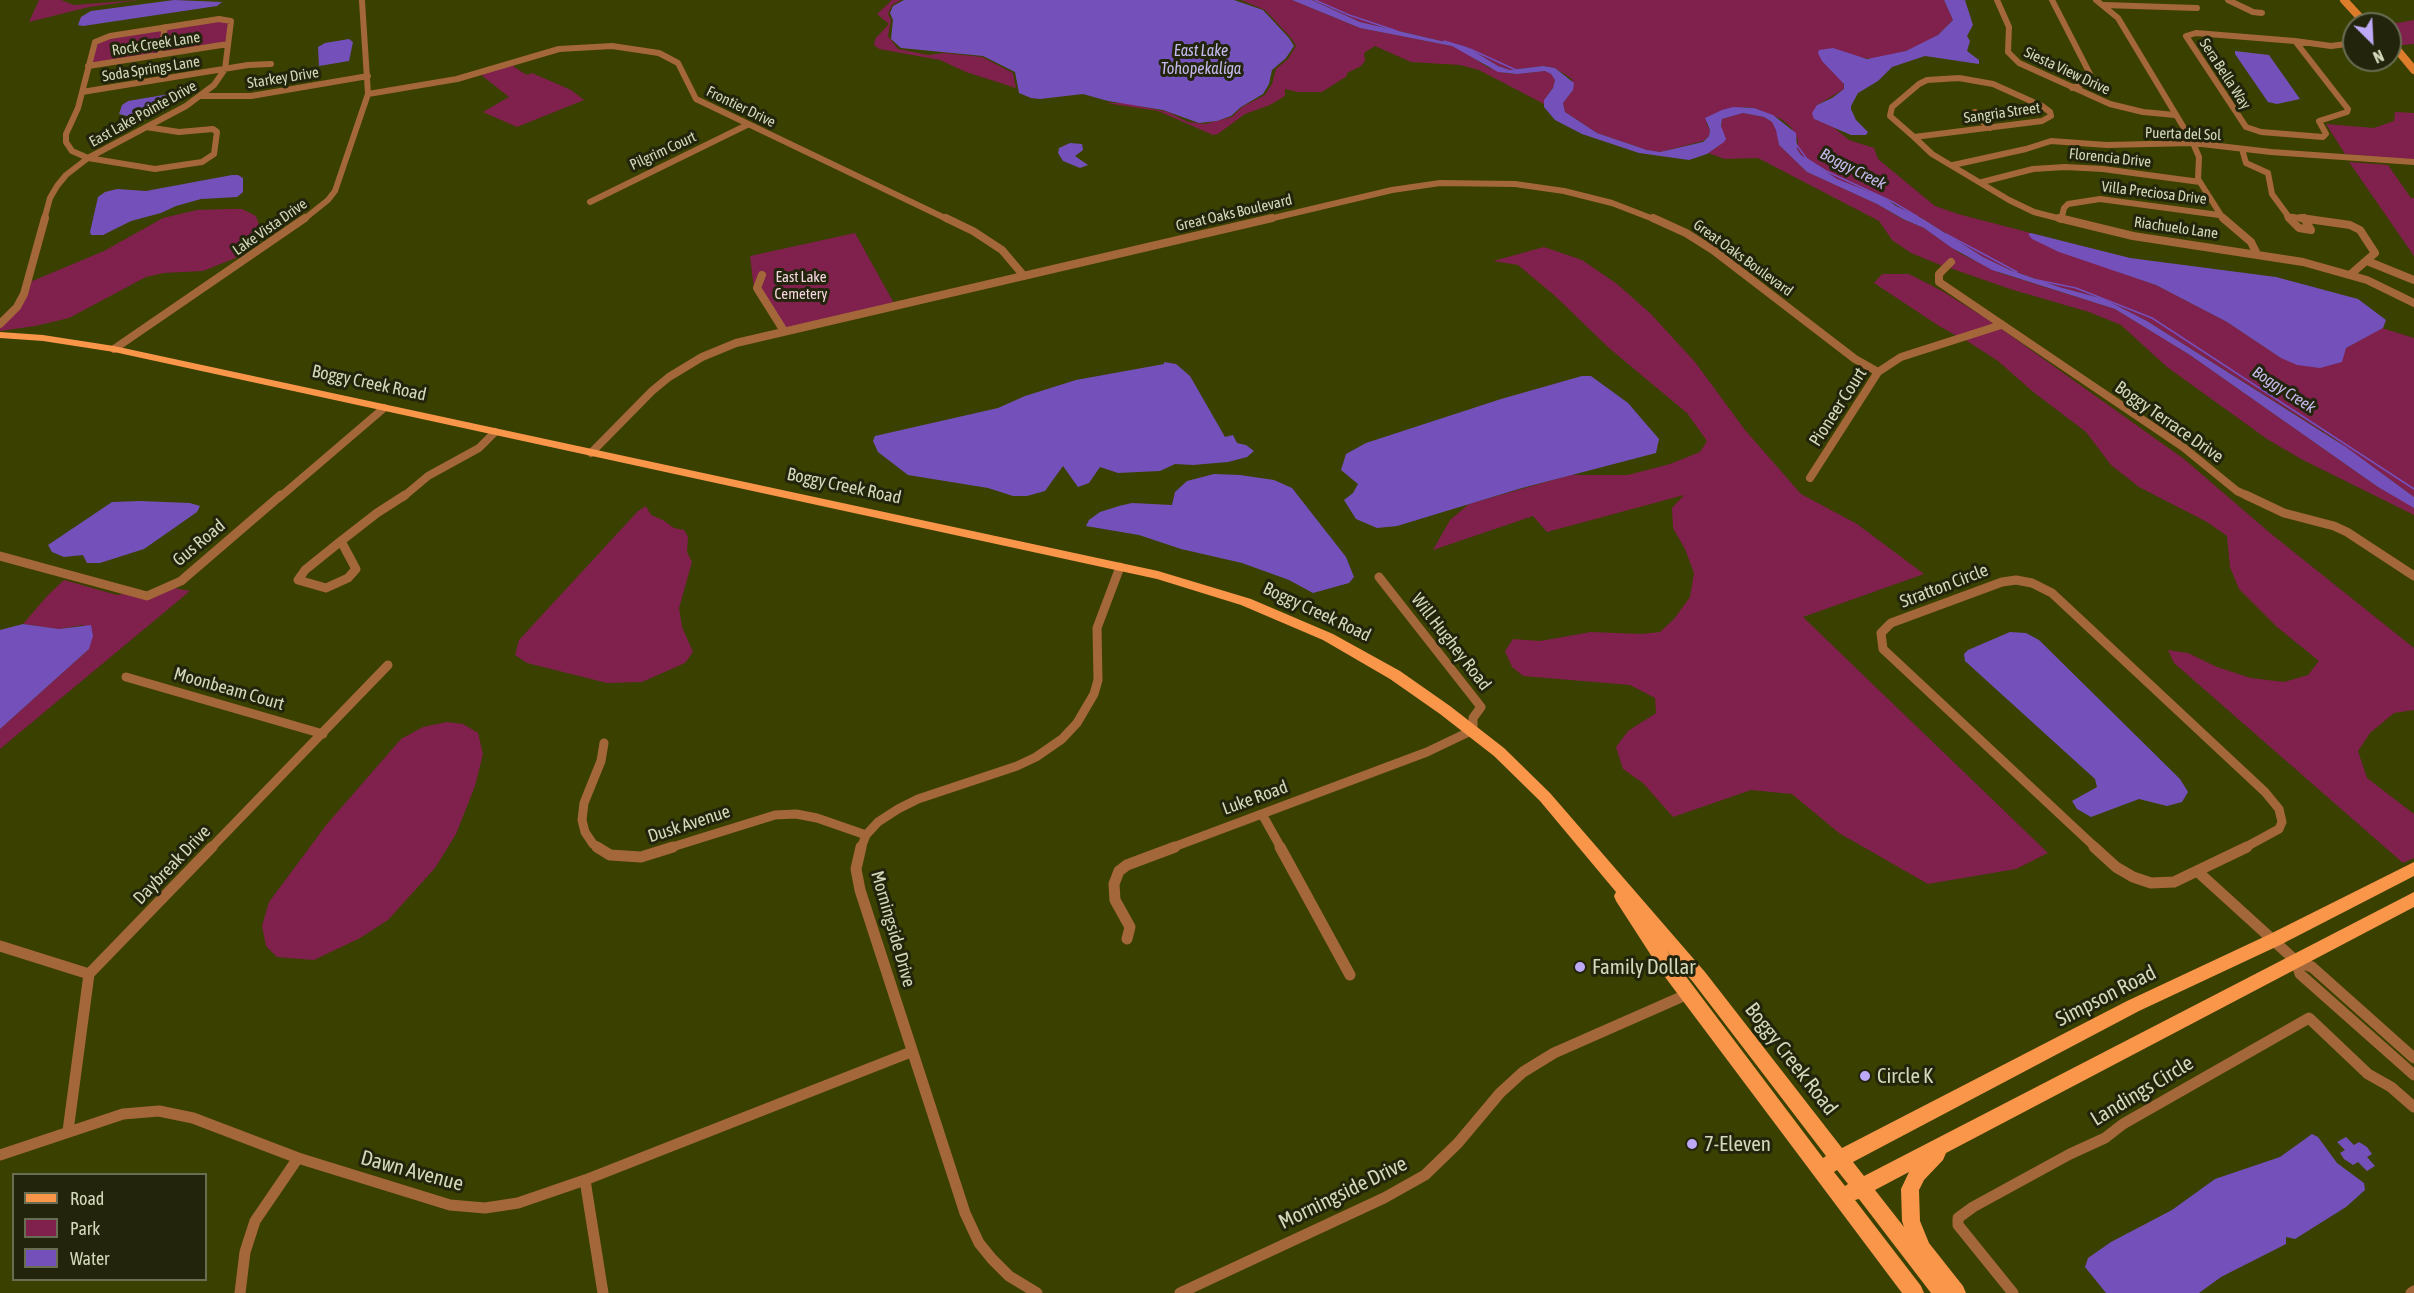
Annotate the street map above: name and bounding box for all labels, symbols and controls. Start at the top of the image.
north arrow [2342,12,2402,72]
street label: Rock Creek Lane [111,28,201,60]
street label: Sera Bella Way [2195,35,2255,113]
water label: East Lake Tohopekaliga [1161,41,1241,79]
street label: Siesta View Drive [2021,43,2113,99]
text: N [2371,46,2386,67]
street label: Soda Springs Lane [101,52,201,86]
street label: Starkey Drive [246,63,320,93]
street label: East Lake Pointe Drive [86,77,200,151]
street label: Frontier Drive [703,83,779,131]
street label: Sangria Street [1963,99,2041,127]
street label: Puerta del Sol [2145,124,2221,144]
street label: Pilgrim Court [627,128,699,174]
water label: Boggy Creek [1817,144,1889,194]
street label: Florencia Drive [2068,145,2152,171]
street label: Villa Preciosa Drive [2100,178,2208,208]
street label: Great Oaks Boulevard [1174,191,1294,235]
street label: Lake Vista Drive [229,195,311,259]
street label: Riachuelo Lane [2133,213,2219,243]
street label: Great Oaks Boulevard [1690,216,1796,300]
park label: East Lake Cemetery [775,268,827,303]
street label: Boggy Creek Road [310,360,428,406]
water label: Boggy Creek [2249,363,2319,417]
street label: Pioneer Court [1805,364,1871,450]
street label: Boggy Terrace Drive [2110,376,2228,468]
street label: Boggy Creek Road [785,463,903,509]
street label: Gus Road [169,515,229,571]
street label: Stratton Circle [1897,559,1991,613]
street label: Boggy Creek Road [1260,578,1374,646]
street label: Will Hughey Road [1406,589,1496,695]
street label: Moonbeam Court [171,663,287,715]
street label: Luke Road [1219,776,1291,820]
street label: Dusk Avenue [645,801,733,847]
street label: Daybreak Drive [129,821,215,909]
street label: Morningside Drive [866,868,920,990]
place label: Family Dollar [1592,954,1695,980]
marker: Family Dollar [1573,960,1587,974]
street label: Simpson Road [2052,960,2160,1032]
street label: Boggy Creek Road [1739,998,1843,1120]
street label: Landings Circle [2086,1050,2198,1132]
place label: Circle K [1877,1063,1933,1089]
marker: Circle K [1858,1069,1872,1083]
place label: 7-Eleven [1704,1131,1771,1157]
marker: 7-Eleven [1685,1137,1699,1151]
street label: Dawn Avenue [358,1145,466,1197]
street label: Morningside Drive [1275,1151,1411,1235]
legend [12,1173,207,1281]
text: Road [70,1188,104,1209]
text: Park [70,1218,100,1239]
text: Water [70,1248,109,1269]

